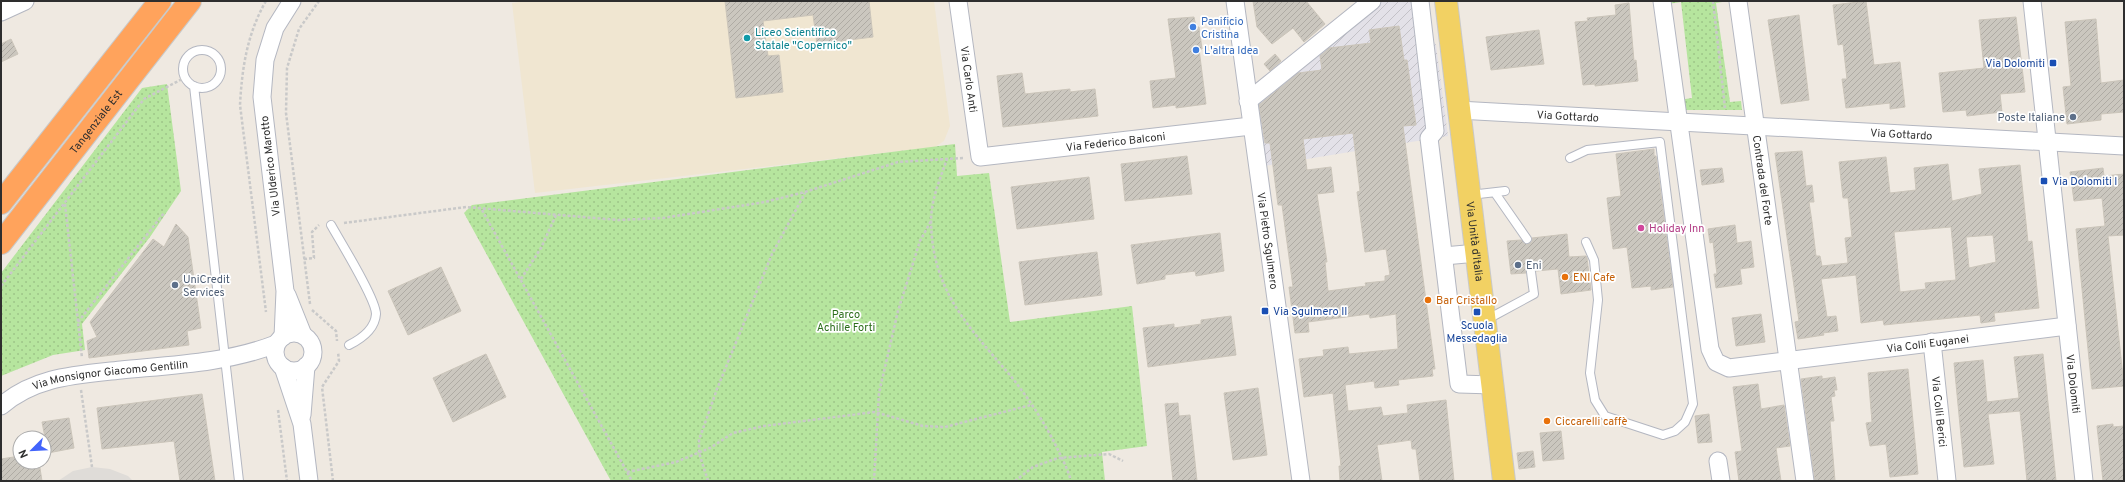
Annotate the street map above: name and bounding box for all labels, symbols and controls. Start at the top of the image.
place label: Panificio Cristina [1201,15,1244,42]
marker: Panificio Cristina [1188,22,1198,32]
place label: Liceo Scientifico Statale "Copernico" [755,26,852,53]
marker: Liceo Scientifico Statale "Copernico" [742,33,752,43]
place label: L'altra Idea [1204,44,1258,58]
street label: Via Carlo Anti [956,45,980,114]
marker: L'altra Idea [1191,45,1201,55]
place label: Via Dolomiti [1985,57,2045,71]
marker: Via Dolomiti [2048,58,2058,68]
street label: Tangenziale Est [67,87,126,157]
street label: Via Gottardo [1536,108,1599,126]
place label: Poste Italiane [1998,111,2065,125]
marker: Poste Italiane [2068,112,2078,122]
street label: Via Ulderico Marotto [258,115,284,217]
street label: Via Gottardo [1870,126,1933,144]
street label: Via Federico Balconi [1065,130,1166,155]
street label: Contrada del Forte [1749,134,1775,227]
place label: Via Dolomiti I [2052,175,2117,189]
marker: Via Dolomiti I [2039,176,2049,186]
street label: Via Pietro Sgulmero [1253,191,1281,290]
street label: Via Unità d'Italia [1462,201,1486,282]
place label: Holiday Inn [1649,222,1705,236]
marker: Holiday Inn [1636,223,1646,233]
place label: Eni [1526,259,1542,273]
marker: Eni [1513,260,1523,270]
place label: ENI Cafe [1573,271,1615,285]
marker: ENI Cafe [1560,272,1570,282]
place label: UniCredit Services [183,273,230,300]
marker: UniCredit Services [170,280,180,290]
place label: Bar Cristallo [1436,294,1497,308]
marker: Bar Cristallo [1423,295,1433,305]
place label: Via Sgulmero II [1273,305,1347,319]
marker: Via Sgulmero II [1260,306,1270,316]
marker: Scuola Messedaglia [1472,307,1482,317]
park label: Parco Achille Forti [817,308,875,335]
place label: Scuola Messedaglia [1447,319,1508,346]
street label: Via Colli Euganei [1886,332,1970,356]
street label: Via Dolomiti [2062,353,2083,414]
street label: Via Monsignor Giacomo Gentilin [30,358,189,394]
street label: Via Colli Berici [1928,375,1949,448]
place label: Ciccarelli caffè [1555,415,1627,429]
marker: Ciccarelli caffè [1542,416,1552,426]
north arrow [12,430,52,470]
text: N [16,447,32,460]

